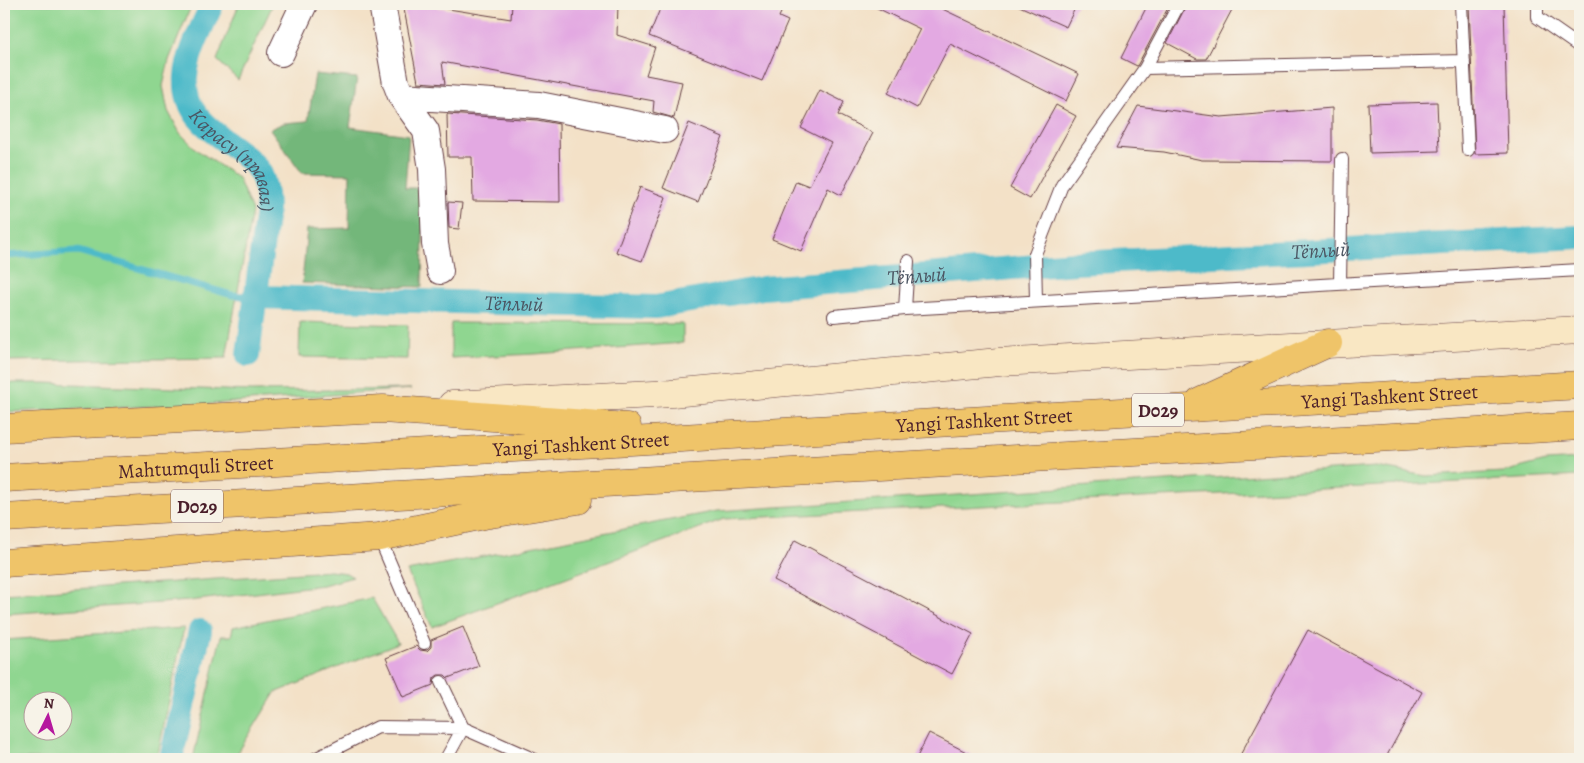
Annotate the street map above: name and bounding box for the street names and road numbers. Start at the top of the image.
street label: Yangi Tashkent Street [1300,378,1479,415]
road number: D029 [1132,394,1184,426]
street label: Yangi Tashkent Street [894,402,1074,439]
street label: Yangi Tashkent Street [491,426,670,463]
street label: Mahtumquli Street [117,449,275,485]
road number: D029 [171,490,223,522]

